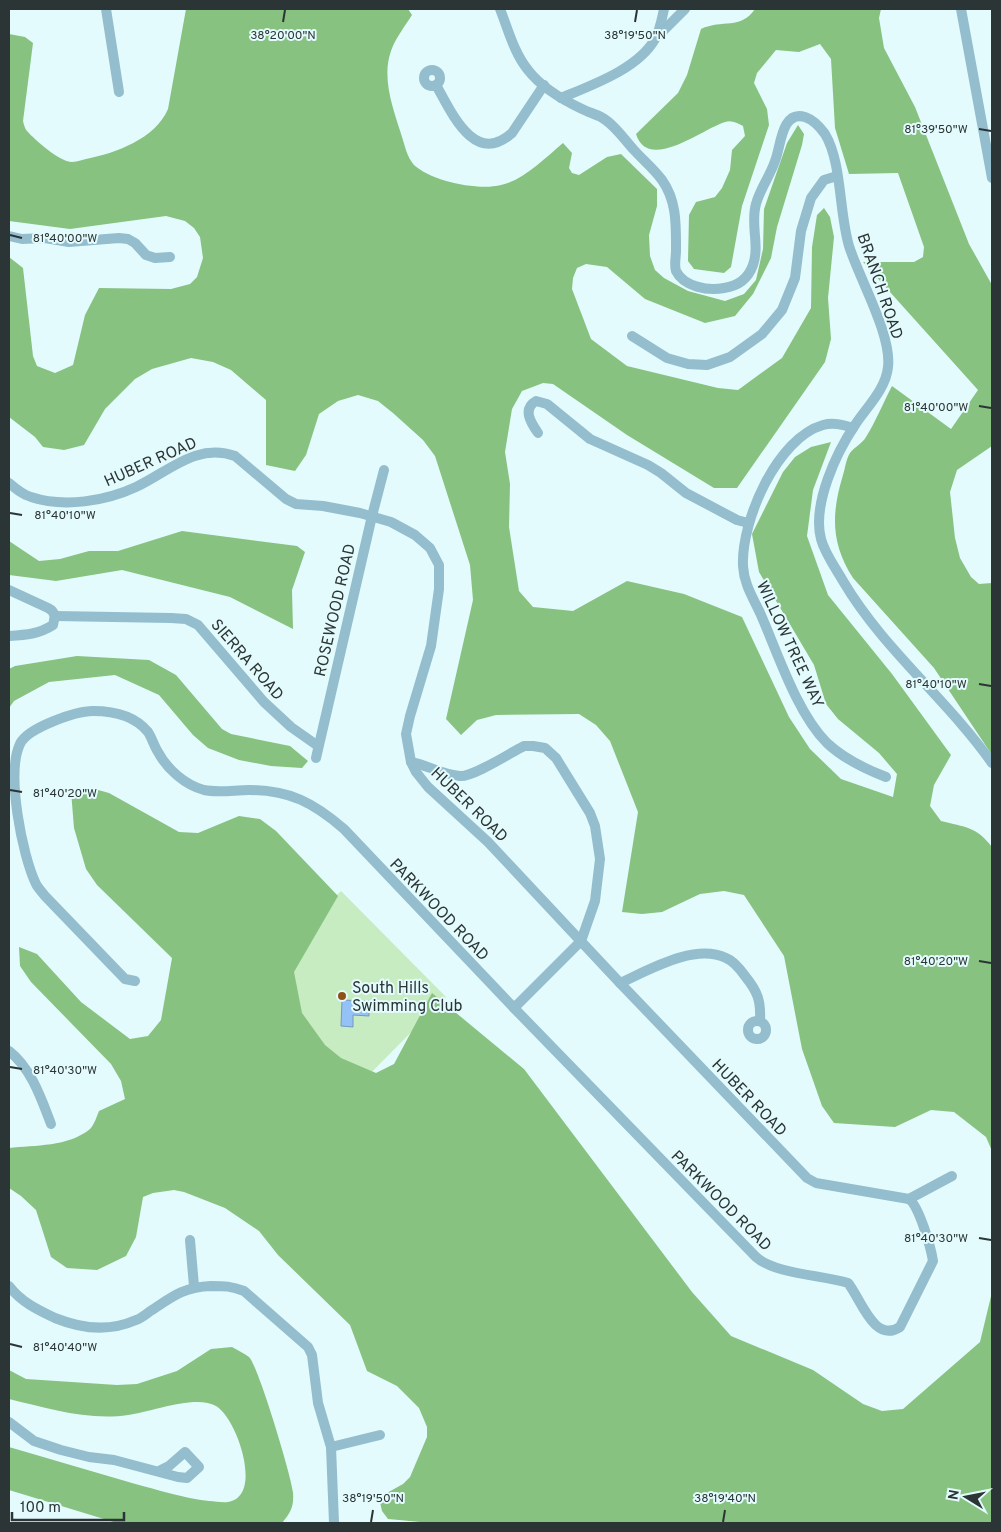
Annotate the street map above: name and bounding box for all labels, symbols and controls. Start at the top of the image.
text: 38°20'00"N [250,28,316,44]
text: 38°19'50"N [604,28,666,44]
text: 81°39'50"W [904,122,968,138]
text: 81°40'00"W [33,231,97,247]
street label: BRANCH ROAD [852,231,907,342]
text: 81°40'00"W [904,400,968,416]
street label: HUBER ROAD [101,433,200,492]
text: 81°40'10"W [34,508,96,524]
street label: ROSEWOOD ROAD [311,542,361,679]
street label: WILLOW TREE WAY [751,578,827,712]
street label: SIERRA ROAD [206,615,287,705]
text: 81°40'10"W [905,677,967,693]
street label: HUBER ROAD [426,764,511,847]
text: 81°40'20"W [33,786,97,802]
street label: PARKWOOD ROAD [385,855,492,966]
text: 81°40'20"W [904,954,968,970]
place label: South Hills Swimming Club [352,979,462,1017]
marker: South Hills Swimming Club [336,990,348,1002]
street label: HUBER ROAD [707,1056,790,1141]
text: 81°40'30"W [33,1063,97,1079]
street label: PARKWOOD ROAD [666,1147,775,1256]
text: 81°40'30"W [904,1231,968,1247]
text: 81°40'40"W [33,1340,97,1356]
north arrow [941,1472,991,1522]
text: N [945,1489,964,1501]
scale bar [12,1490,125,1522]
text: 38°19'50"N [342,1491,404,1507]
text: 38°19'40"N [694,1491,756,1507]
text: 100 m [20,1499,61,1518]

